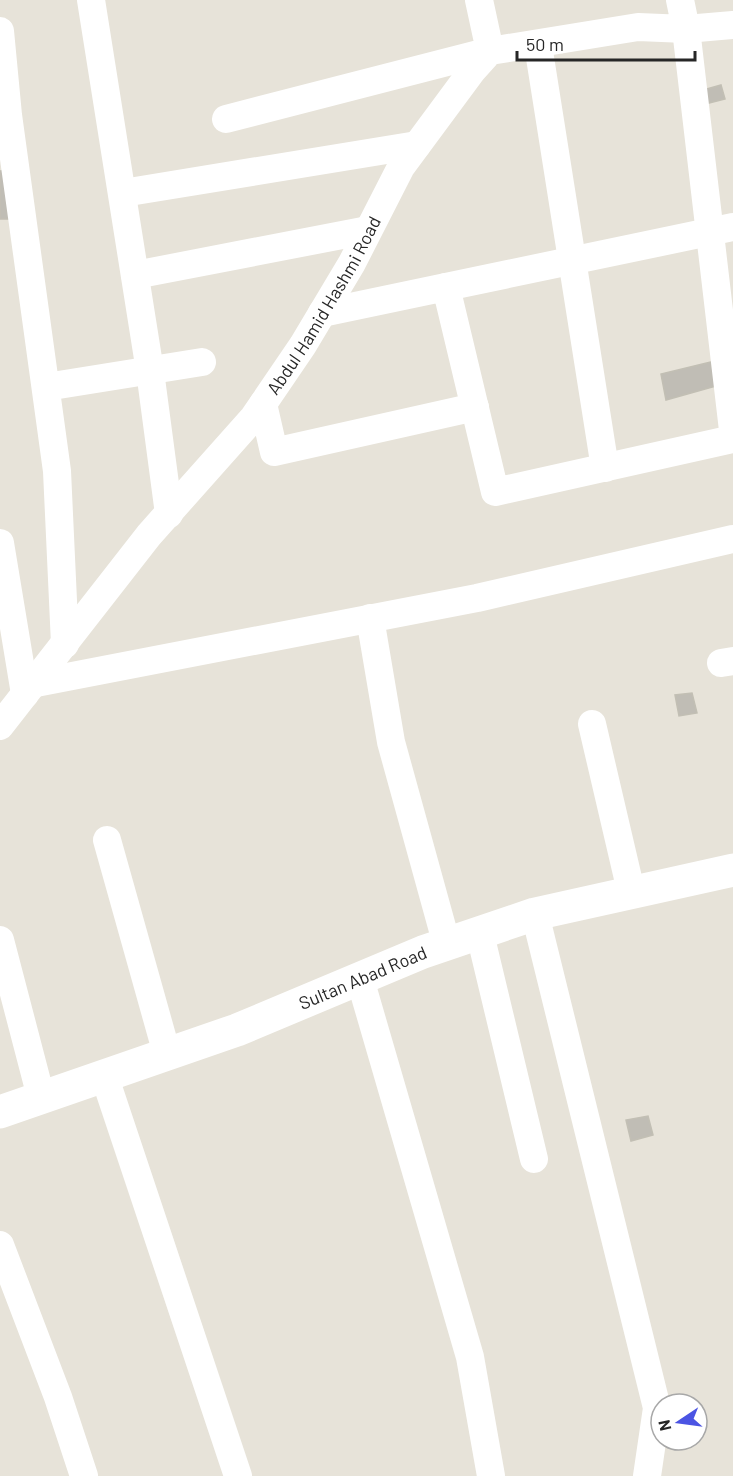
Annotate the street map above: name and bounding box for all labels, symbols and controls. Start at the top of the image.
scale bar [517,24,696,62]
text: 50 m [526,33,564,55]
street label: Abdul Hamid Hashmi Road [262,212,385,399]
street label: Sultan Abad Road [295,941,430,1014]
north arrow [649,1392,709,1452]
text: N [653,1418,674,1433]

